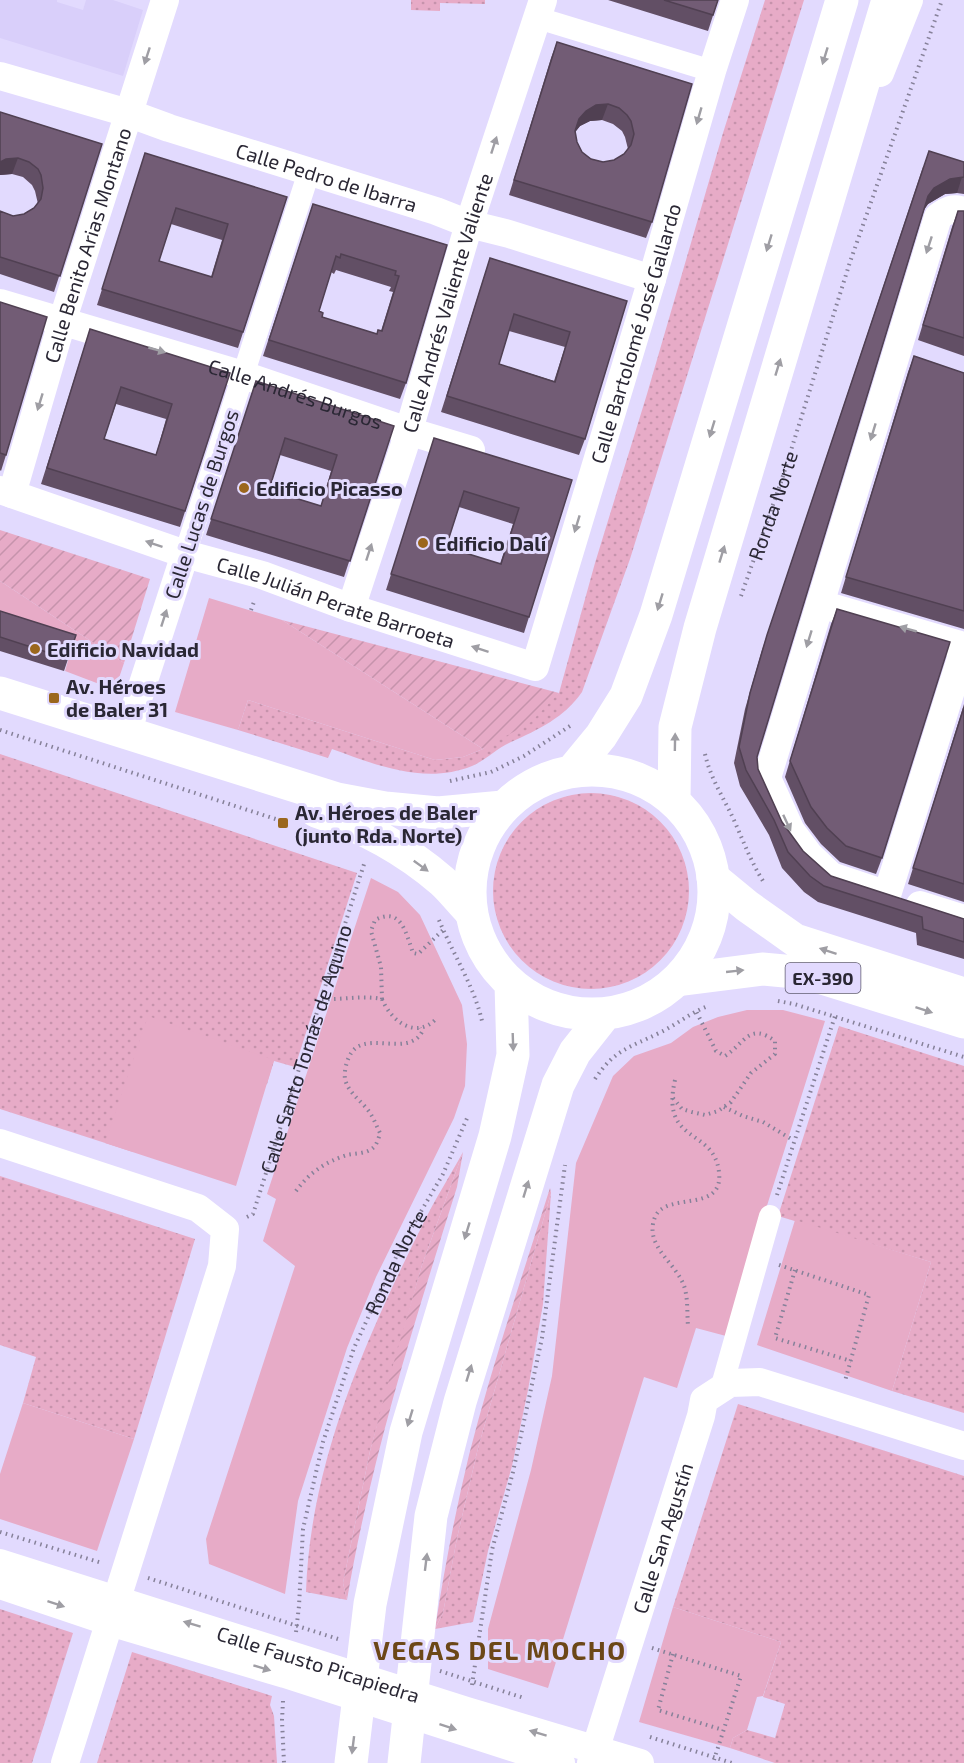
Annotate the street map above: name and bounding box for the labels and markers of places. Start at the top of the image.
place label: Edificio Picasso [256,476,403,500]
marker: Edificio Picasso [237,481,251,495]
place label: Edificio Dalí [435,531,548,555]
marker: Edificio Dalí [416,536,430,550]
place label: Edificio Navidad [47,637,199,661]
marker: Edificio Navidad [28,642,42,656]
place label: Av. Héroes de Baler 31 [66,674,168,721]
marker: Av. Héroes de Baler 31 [47,691,61,705]
place label: Av. Héroes de Baler (junto Rda. Norte) [295,800,478,847]
marker: Av. Héroes de Baler (junto Rda. Norte) [276,816,290,830]

